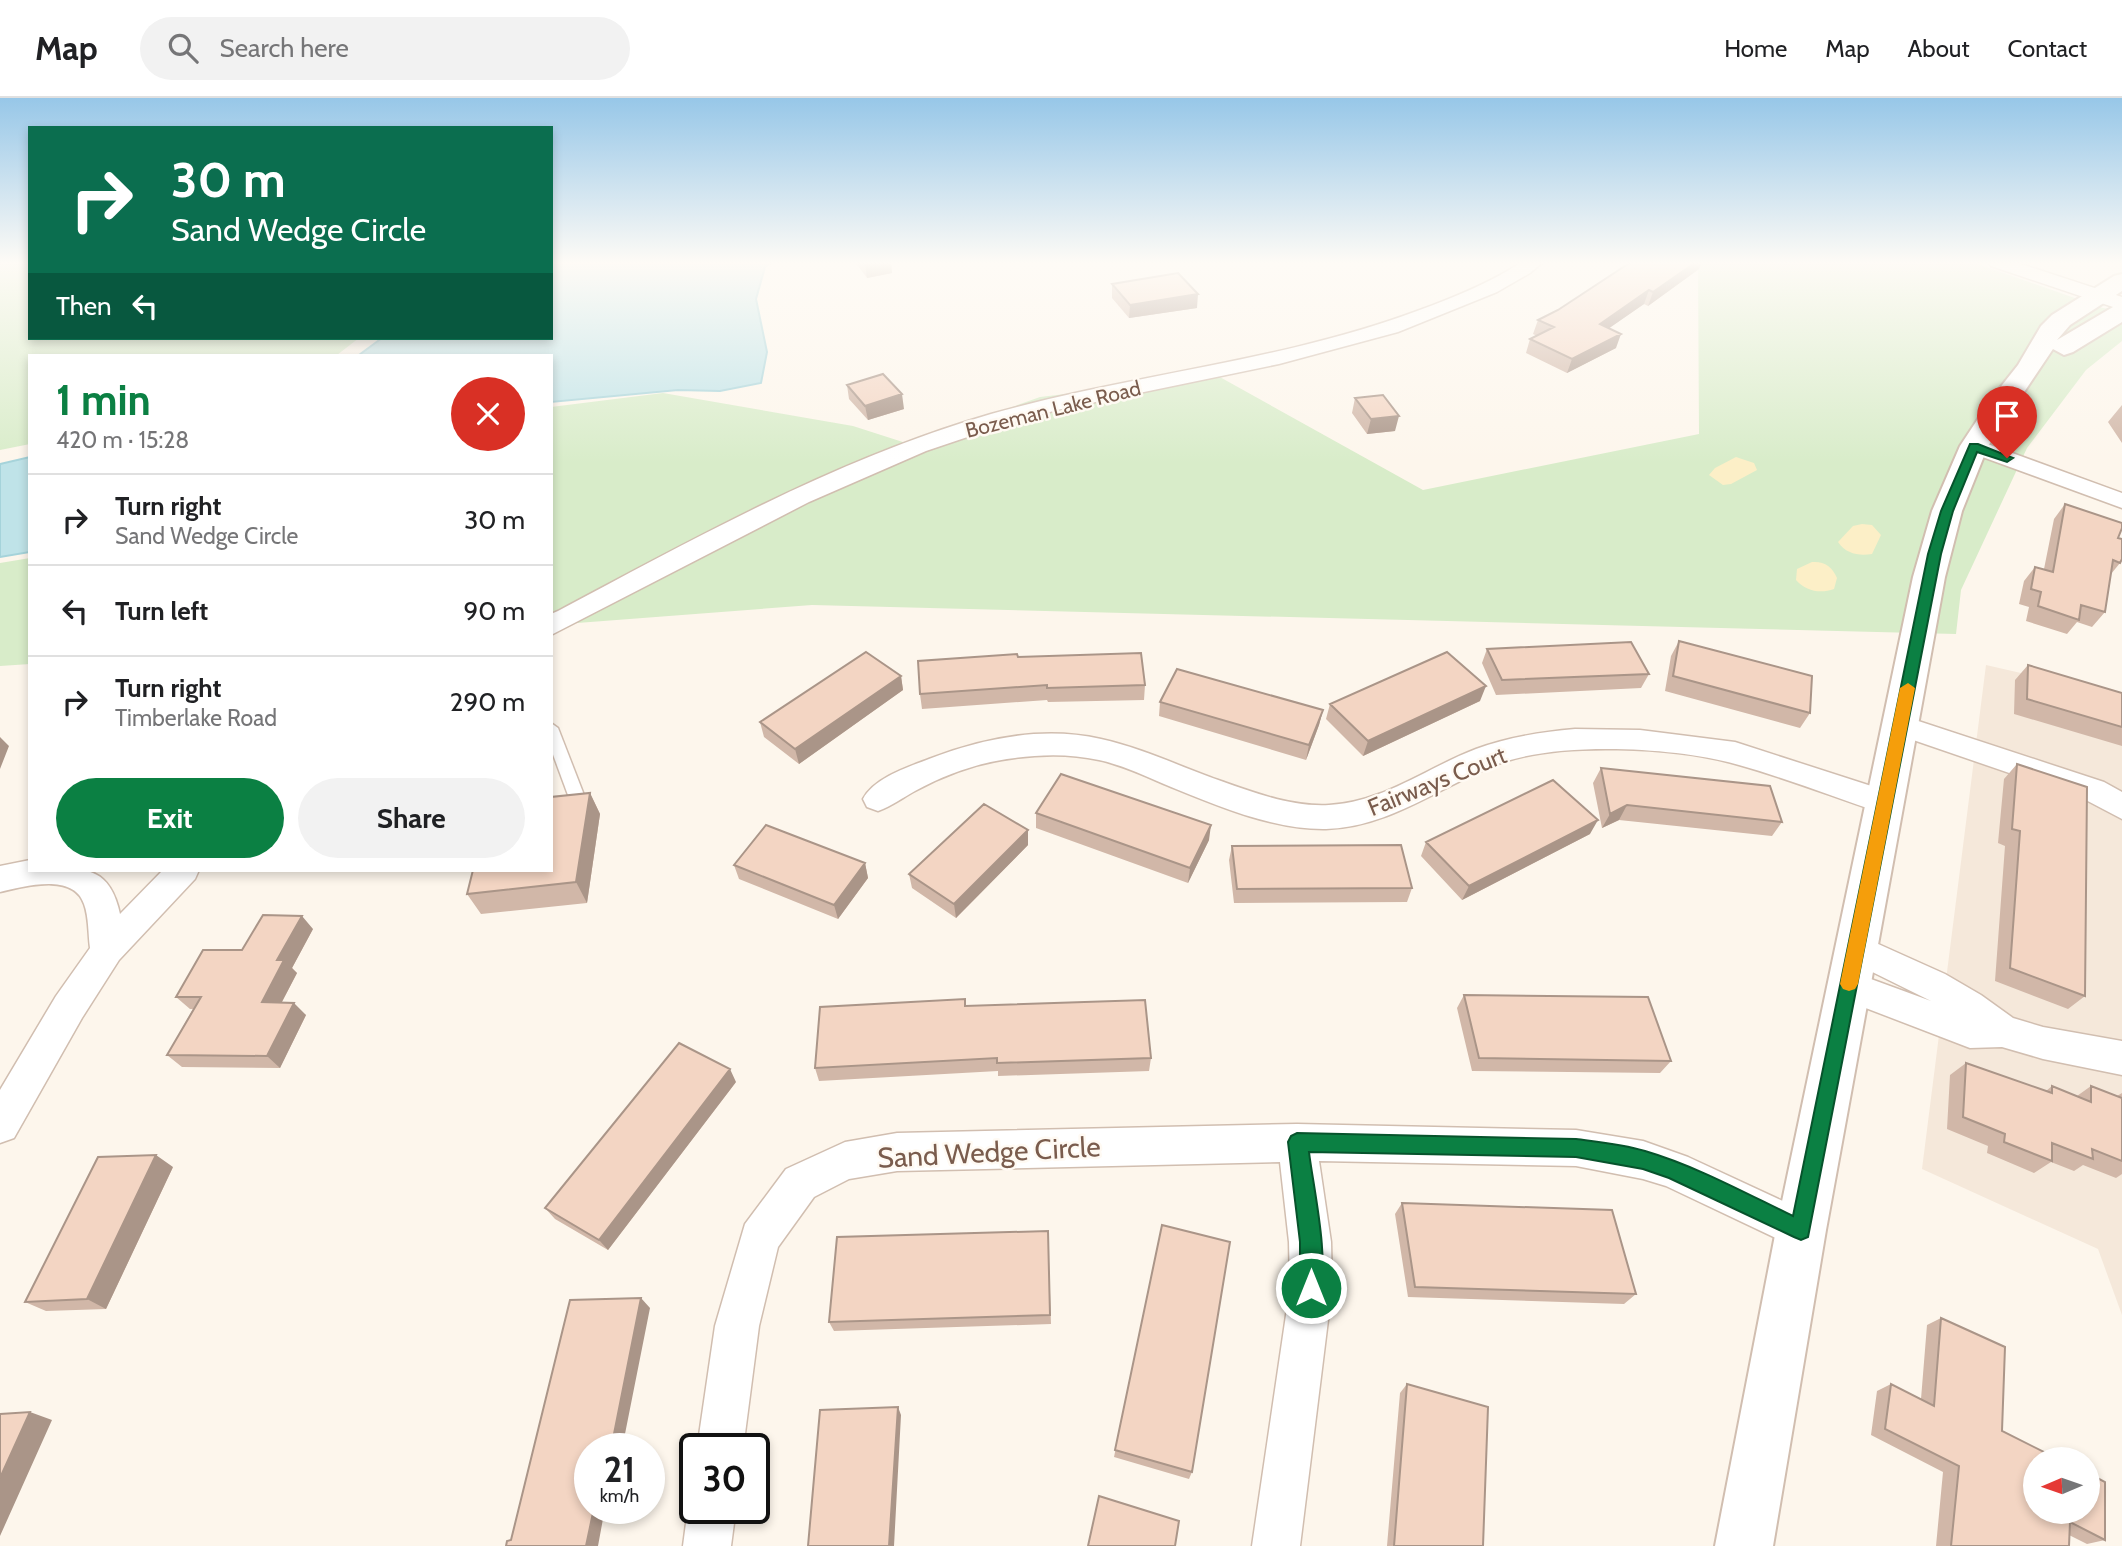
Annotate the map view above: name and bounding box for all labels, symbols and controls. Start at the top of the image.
search box [140,17,630,80]
text: Map [35,28,98,68]
icon: search [164,29,202,67]
text: Search here [220,32,349,64]
text: Home [1724,34,1787,63]
text: Map [1825,34,1870,63]
text: About [1908,34,1970,63]
text: Contact [2008,34,2087,63]
text: 30 m [171,150,286,209]
icon: right [56,154,147,245]
text: Sand Wedge Circle [171,210,426,249]
icon: left [126,287,164,325]
text: Then [56,290,112,322]
text: 1 min [56,374,151,426]
street label: Bozeman Lake Road [963,375,1143,443]
button: close [451,377,525,451]
pin [1977,386,2037,458]
icon: arrive [1988,397,2026,435]
text: 420 m · 15:28 [56,426,189,454]
text: Turn right [115,490,221,522]
icon: right [56,501,94,539]
text: 30 m [464,504,525,536]
text: Sand Wedge Circle [115,522,298,550]
icon: left [56,592,94,630]
text: Turn left [115,595,208,627]
text: 90 m [463,595,525,627]
text: Turn right [115,672,221,704]
icon: right [56,683,94,721]
text: 290 m [450,686,525,718]
text: Timberlake Road [115,704,277,732]
street label: Fairways Court [1363,740,1511,822]
button: Exit [56,778,284,858]
button: Share [298,778,525,858]
street label: Sand Wedge Circle [877,1129,1101,1175]
position arrow [1274,1251,1348,1325]
speed limit sign: 30 [679,1433,770,1524]
north arrow [2023,1447,2100,1524]
map controls [2023,1447,2100,1524]
text: 21 [604,1448,635,1491]
text: km/h [600,1485,639,1507]

